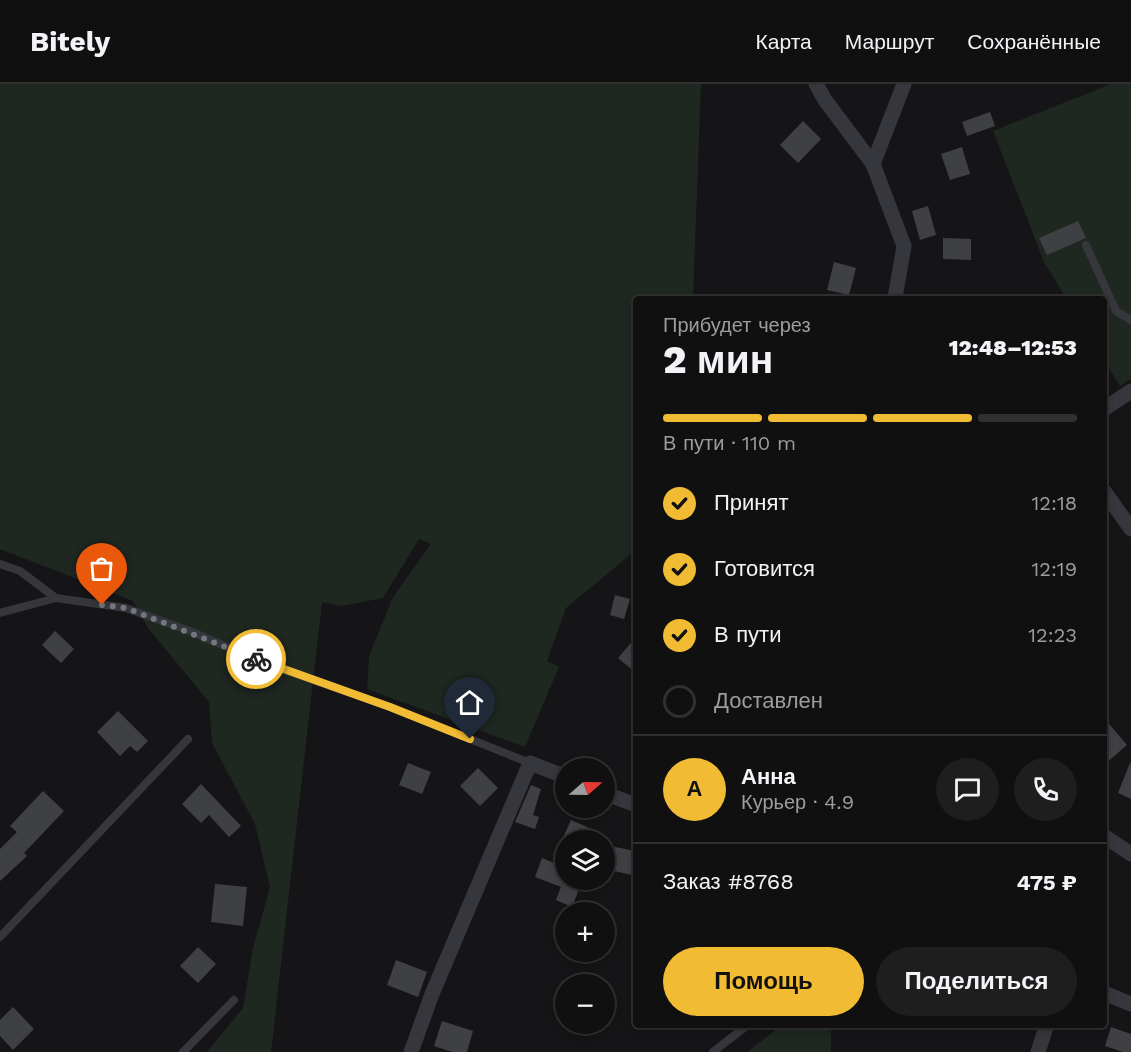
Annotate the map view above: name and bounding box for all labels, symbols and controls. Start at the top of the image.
text: Bitely [30,25,110,58]
text: Карта [756,29,812,54]
text: Маршрут [845,29,934,54]
text: Сохранённые [967,29,1101,54]
text: Прибудет через [663,313,811,337]
text: 12:48–12:53 [949,335,1077,360]
text: 2 мин [663,337,773,382]
text: В пути · 110 m [663,431,796,455]
icon: check [663,487,696,520]
text: Принят [714,490,788,515]
text: 12:18 [1032,491,1077,515]
pin [76,543,127,605]
icon: bag [85,552,118,585]
icon: check [663,553,696,586]
text: Готовится [714,556,815,581]
text: 12:19 [1031,557,1077,581]
icon: check [663,619,696,652]
text: В пути [714,622,781,647]
text: 12:23 [1028,623,1077,647]
courier [226,629,286,689]
icon: bike [240,643,273,676]
pin [444,677,495,739]
icon: home [453,686,486,719]
text: Доставлен [714,688,823,713]
north arrow [555,758,615,818]
map controls [555,758,615,1034]
button: chat [936,758,999,821]
button: phone [1014,758,1077,821]
text: Анна [741,764,796,789]
text: А [687,776,702,801]
text: Курьер · 4.9 [741,790,854,814]
button: layers [555,830,615,890]
text: Заказ #8768 [663,869,794,894]
text: 475 ₽ [1017,870,1077,895]
button: + [555,902,615,962]
button: Помощь [663,947,864,1016]
button: Поделиться [876,947,1077,1016]
button: − [555,974,615,1034]

